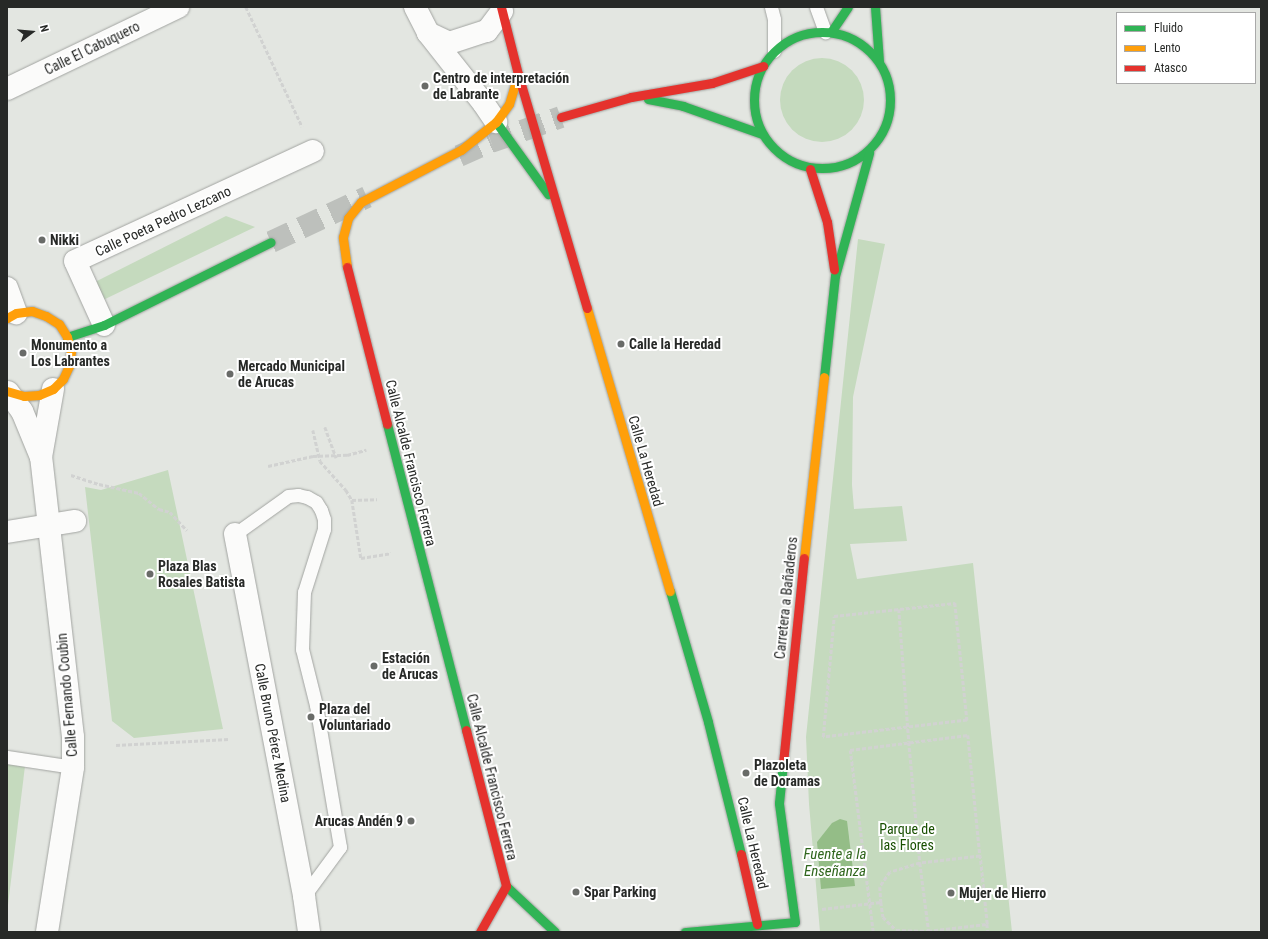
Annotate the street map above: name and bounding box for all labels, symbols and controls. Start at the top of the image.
north arrow [12,12,52,52]
legend [1116,12,1256,84]
street label: Calle El Cabuquero [42,18,142,78]
text: Fluido [1154,21,1183,35]
text: N [37,24,51,34]
text: Lento [1154,41,1181,55]
text: Atasco [1154,61,1187,75]
place label: Centro de interpretación de Labrante [433,70,569,102]
marker: Centro de interpretación de Labrante [420,81,430,91]
street label: Calle Poeta Pedro Lezcano [92,182,234,260]
place label: Nikki [50,232,79,248]
marker: Nikki [37,235,47,245]
place label: Calle la Heredad [629,336,721,352]
place label: Monumento a Los Labrantes [31,337,110,370]
marker: Calle la Heredad [616,339,626,349]
marker: Monumento a Los Labrantes [18,348,28,358]
place label: Mercado Municipal de Arucas [238,358,345,390]
marker: Mercado Municipal de Arucas [225,369,235,379]
street label: Calle Alcalde Francisco Ferrera [382,378,440,548]
street label: Calle La Heredad [625,414,667,508]
street label: Carretera a Bañaderos [771,536,801,660]
place label: Plaza Blas Rosales Batista [158,558,245,590]
marker: Plaza Blas Rosales Batista [145,569,155,579]
street label: Calle Fernando Coubin [53,632,81,758]
place label: Estación de Arucas [382,650,438,682]
marker: Estación de Arucas [369,661,379,671]
street label: Calle Bruno Pérez Medina [251,662,295,804]
street label: Calle Alcalde Francisco Ferrera [463,692,521,862]
place label: Plaza del Voluntariado [319,701,391,734]
marker: Plaza del Voluntariado [306,712,316,722]
place label: Plazoleta de Doramas [754,757,820,790]
marker: Plazoleta de Doramas [741,768,751,778]
street label: Calle La Heredad [734,795,772,891]
place label: Arucas Andén 9 [315,813,403,829]
marker: Arucas Andén 9 [406,816,416,826]
park label: Parque de las Flores [879,821,935,854]
water label: Fuente a la Enseñanza [804,845,866,880]
place label: Spar Parking [584,884,656,900]
place label: Mujer de Hierro [959,885,1046,901]
marker: Spar Parking [571,887,581,897]
marker: Mujer de Hierro [946,888,956,898]

